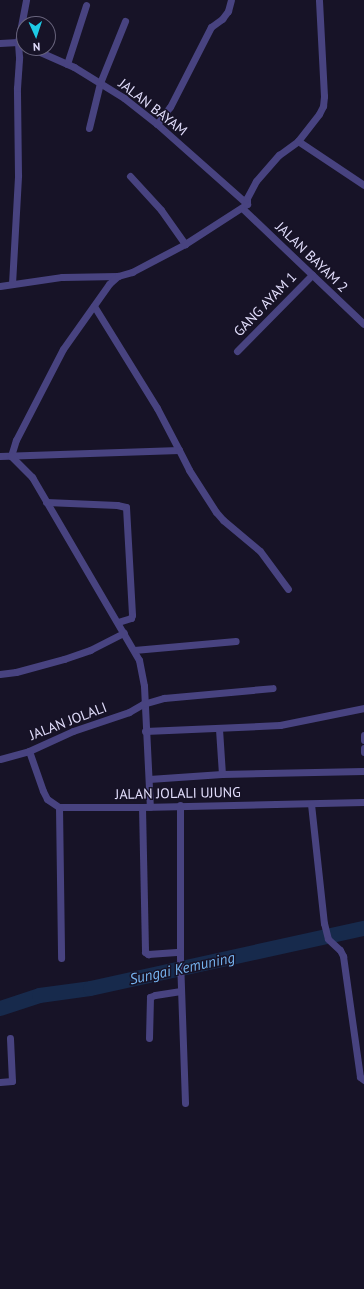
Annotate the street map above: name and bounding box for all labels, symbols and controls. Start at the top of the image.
north arrow [16,16,56,56]
text: N [33,40,41,54]
street label: JALAN BAYAM [115,75,191,139]
street label: JALAN BAYAM 2 [272,218,352,296]
street label: GANG AYAM 1 [230,268,300,340]
street label: JALAN JOLALI [27,699,109,743]
street label: JALAN JOLALI UJUNG [115,784,241,802]
water label: Sungai Kemuning [128,948,236,988]

